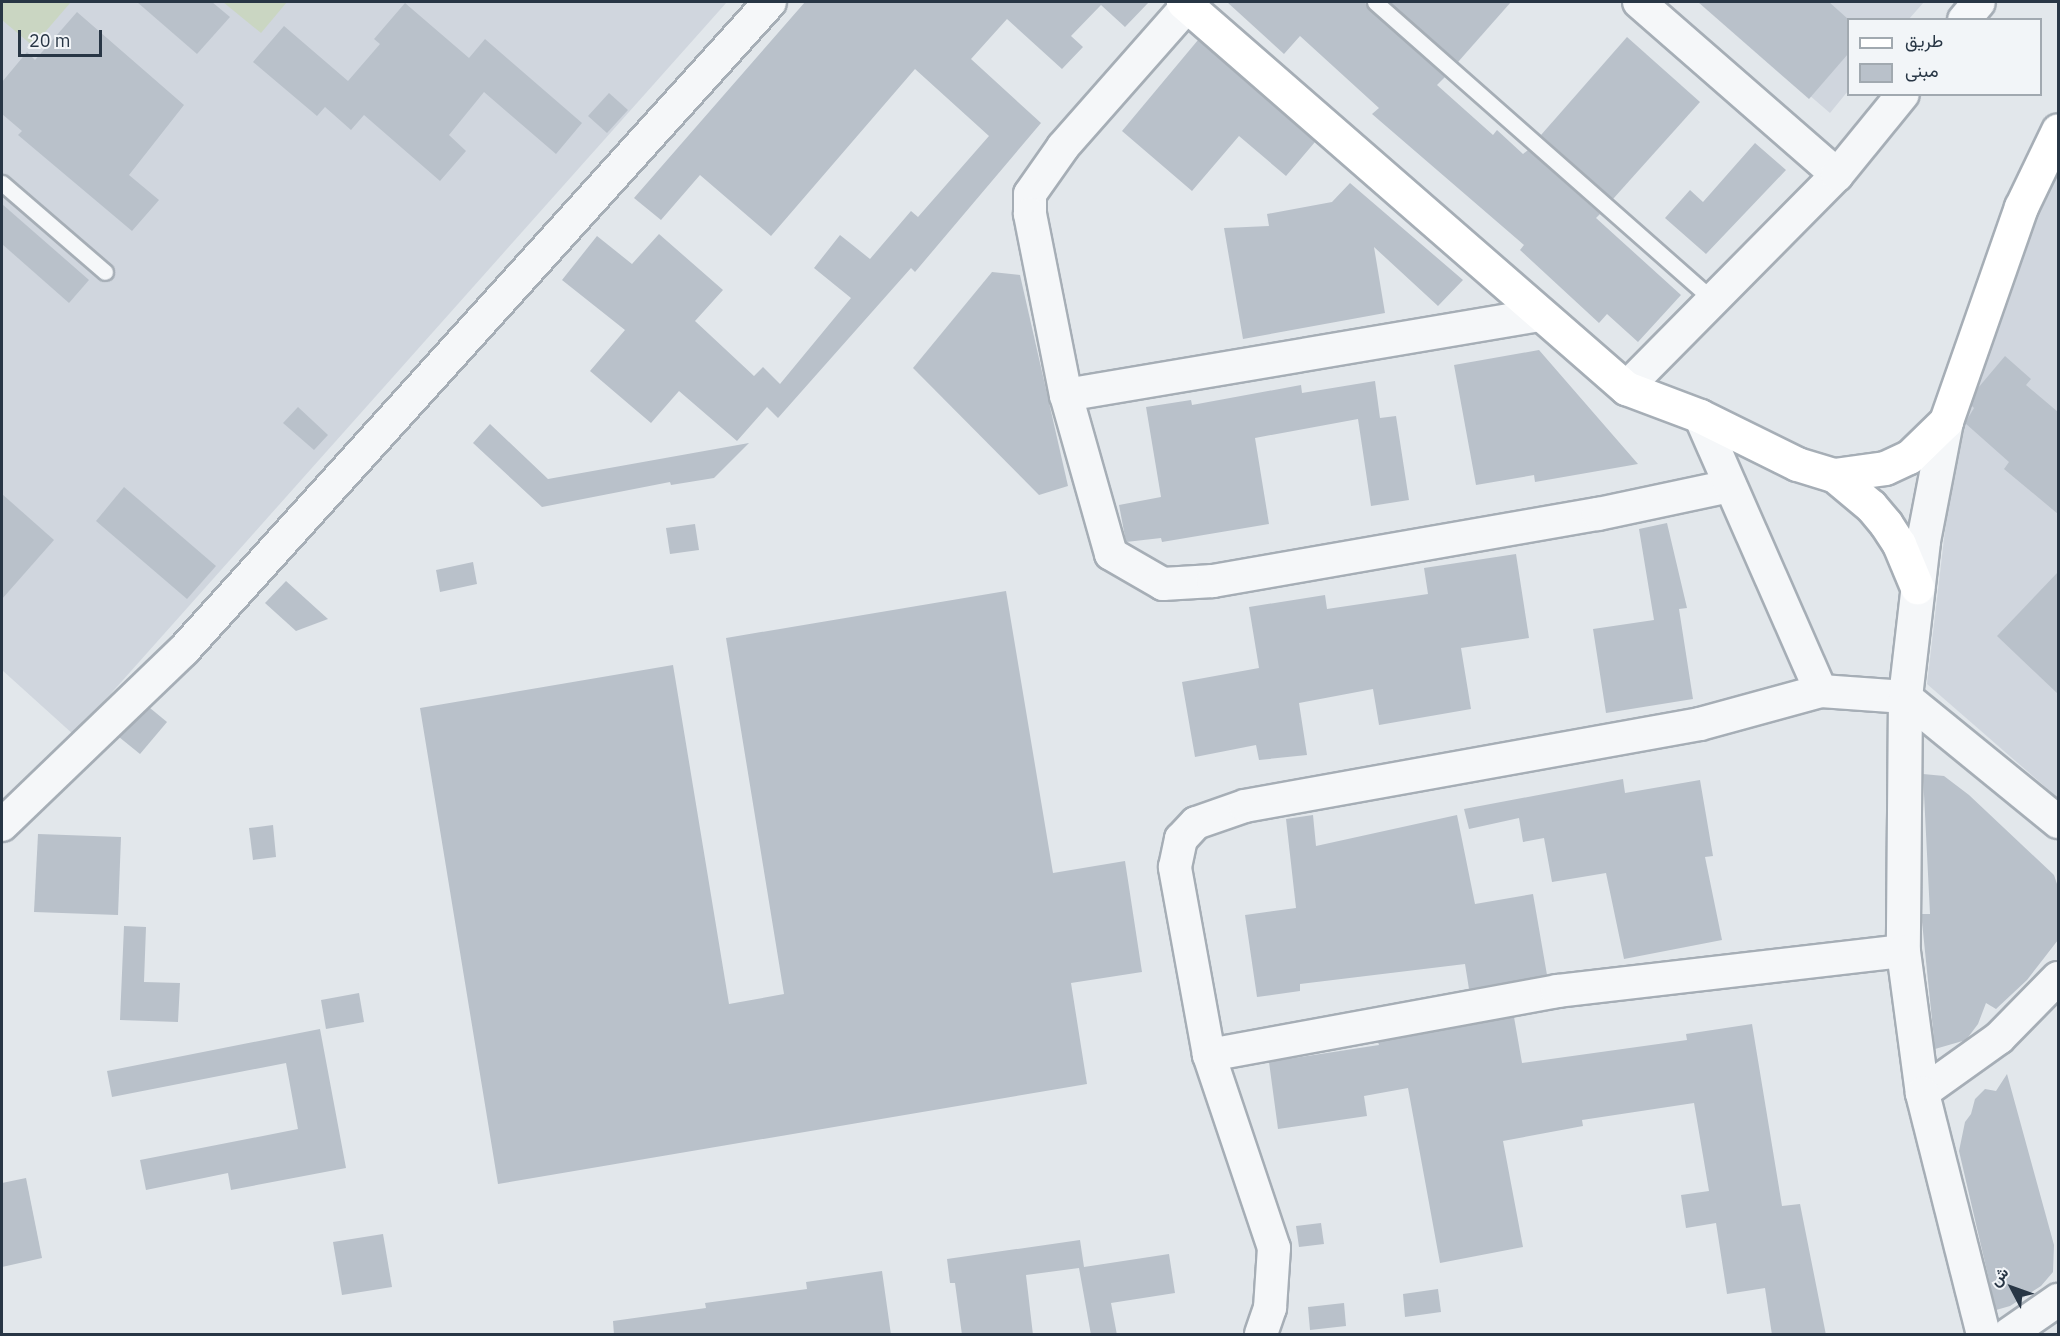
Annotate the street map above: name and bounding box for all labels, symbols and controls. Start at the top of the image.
scale bar [21,18,105,56]
legend [1847,18,2042,96]
text: 20 m [29,29,71,52]
text: طريق [1905,29,1943,52]
text: مبنى [1905,59,1939,82]
north arrow [1982,1258,2042,1318]
text: ش [1985,1262,2012,1290]

